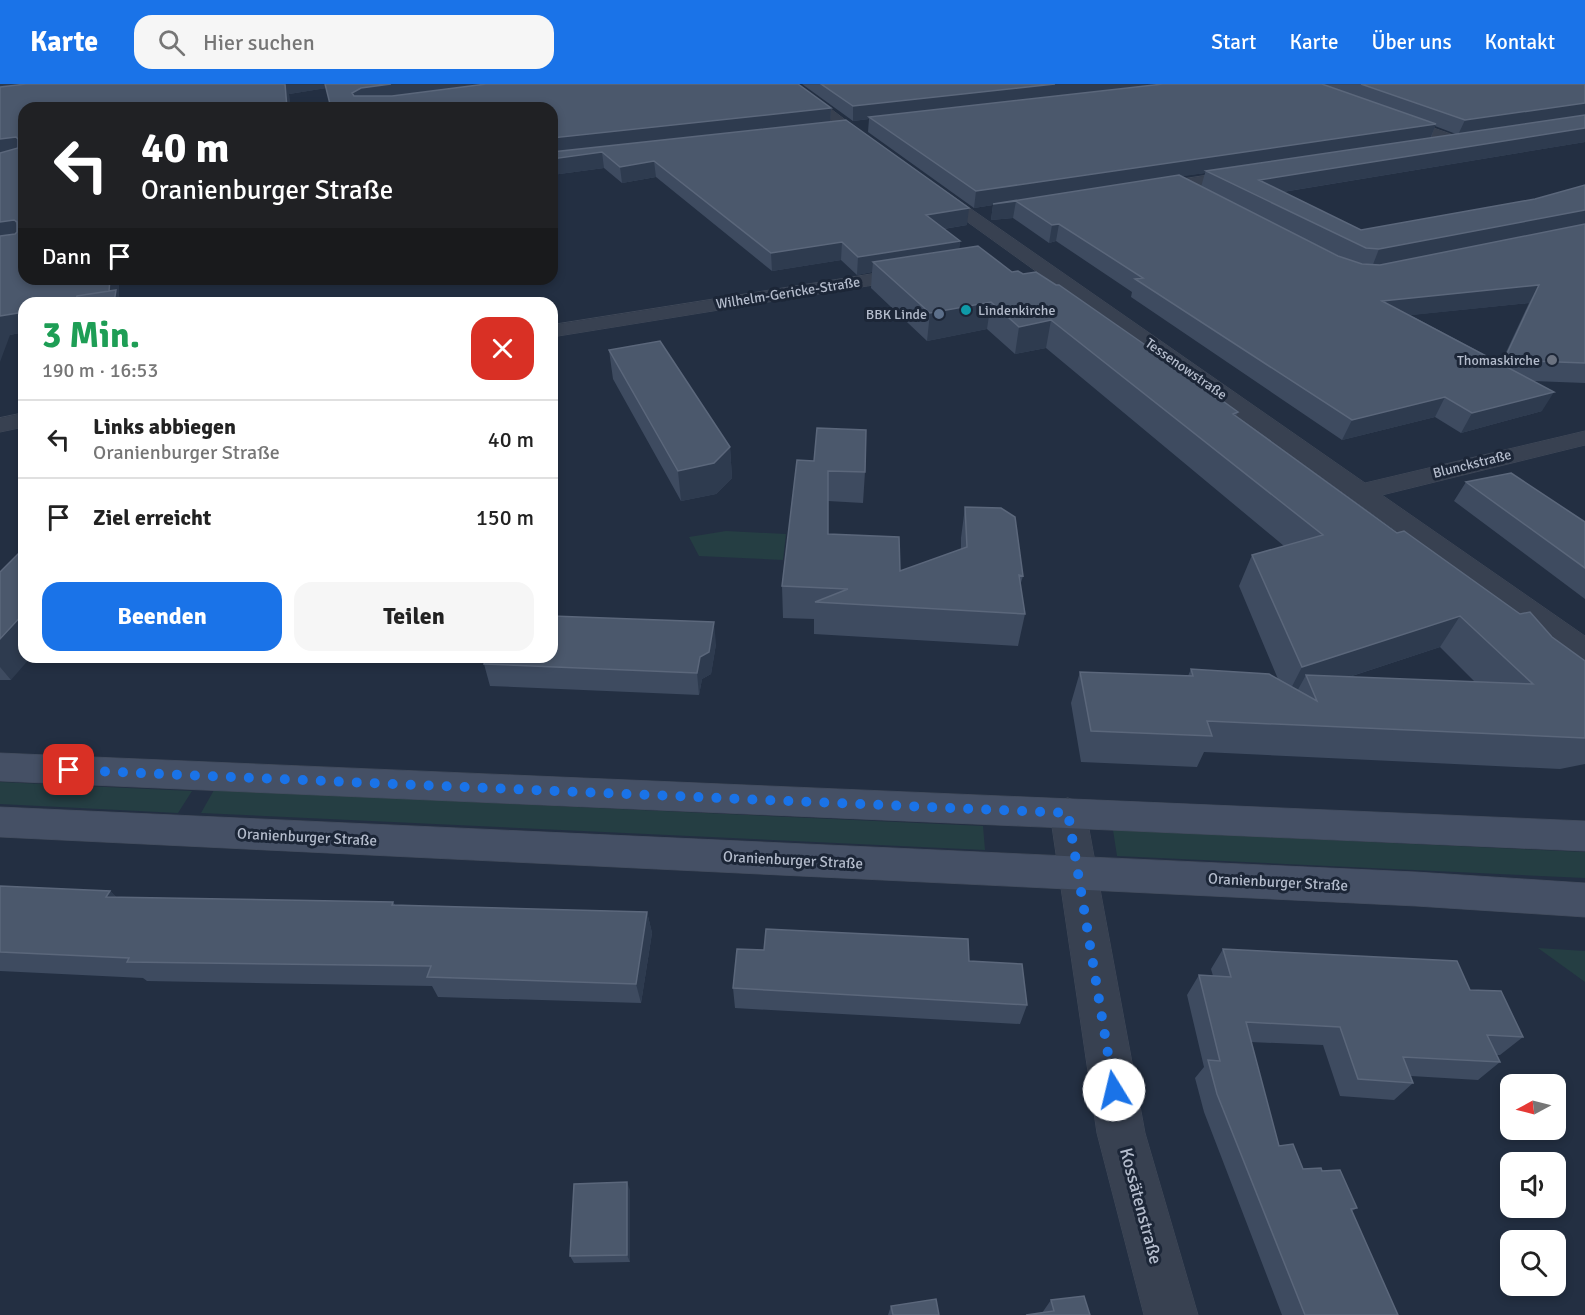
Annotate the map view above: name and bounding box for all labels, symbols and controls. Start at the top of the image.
search box [134,15,554,69]
text: Karte [30,25,98,59]
icon: search [155,26,188,59]
text: Hier suchen [203,29,315,56]
text: Start [1211,29,1256,55]
text: Karte [1289,29,1338,55]
text: Über uns [1371,29,1452,55]
text: Kontakt [1485,29,1555,55]
text: 40 m [141,123,230,174]
icon: left [42,126,120,204]
text: Oranienburger Straße [141,174,393,207]
icon: arrive [103,240,136,273]
text: Dann [42,243,91,270]
street label: Wilhelm-Gericke-Straße [715,273,861,313]
place label: Lindenkirche [978,302,1055,319]
marker: Lindenkirche [959,303,973,317]
place label: BBK Linde [866,306,927,323]
marker: BBK Linde [932,307,946,321]
text: 3 Min. [42,313,140,358]
button: close [471,317,534,380]
street label: Tessenowstraße [1142,335,1230,403]
place label: Thomaskirche [1457,352,1540,369]
marker: Thomaskirche [1545,353,1559,367]
text: 190 m · 16:53 [42,358,158,383]
text: Links abbiegen [93,413,236,440]
icon: left [42,423,75,456]
text: 40 m [488,426,534,453]
text: Oranienburger Straße [93,440,280,465]
street label: Blunckstraße [1431,446,1513,482]
icon: arrive [42,501,75,534]
text: Ziel erreicht [93,504,211,531]
text: 150 m [476,504,534,531]
button: Beenden [42,582,282,651]
button: Teilen [294,582,534,651]
pin [43,744,94,795]
icon: arrive [52,753,85,786]
street label: Oranienburger Straße [237,824,377,850]
street label: Oranienburger Straße [723,847,863,873]
street label: Oranienburger Straße [1208,869,1348,895]
position arrow [1082,1058,1146,1122]
north arrow [1500,1074,1566,1140]
map controls [1500,1074,1566,1296]
street label: Kossätenstraße [1115,1145,1167,1267]
button: sound [1500,1152,1566,1218]
button: search [1500,1230,1566,1296]

